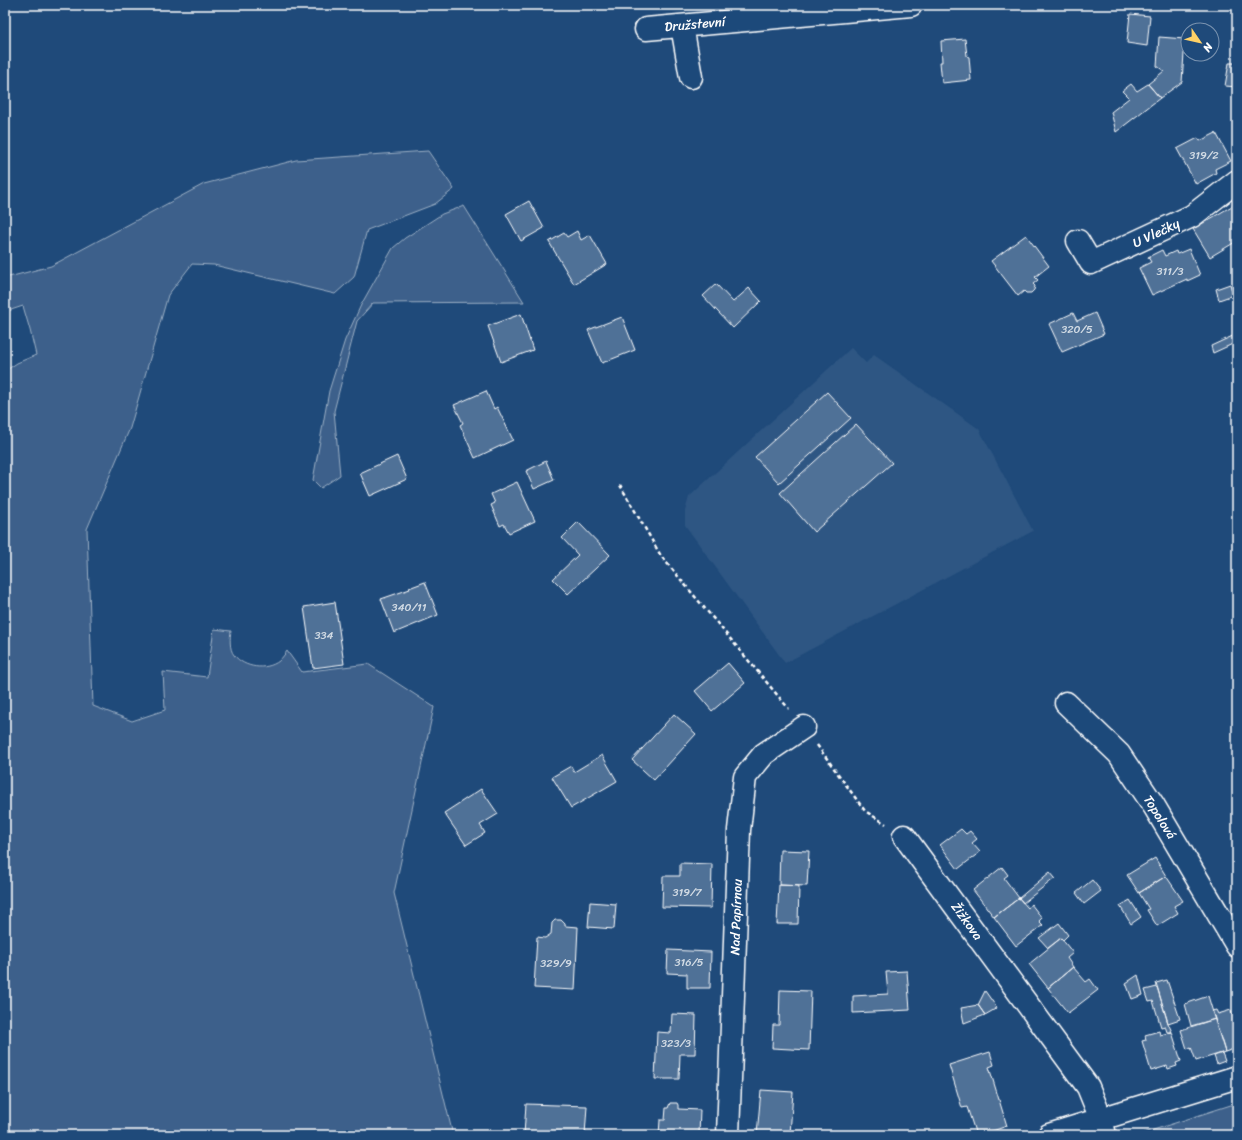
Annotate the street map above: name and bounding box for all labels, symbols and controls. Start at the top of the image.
street label: Družstevní [664,10,728,38]
north arrow [1180,22,1220,62]
text: N [1198,38,1218,56]
house number: 319/2 [1189,146,1219,165]
street label: U Vlečky [1128,212,1184,254]
house number: 311/3 [1157,262,1183,281]
house number: 320/5 [1061,320,1093,339]
house number: 340/11 [392,598,427,617]
house number: 334 [315,626,334,645]
street label: Topolová [1137,790,1183,844]
street label: Nad Papírnou [723,879,749,955]
house number: 319/7 [672,883,702,902]
street label: Žižkova [945,897,989,945]
house number: 316/5 [674,953,704,972]
house number: 329/9 [540,954,572,973]
house number: 323/3 [661,1034,691,1053]

